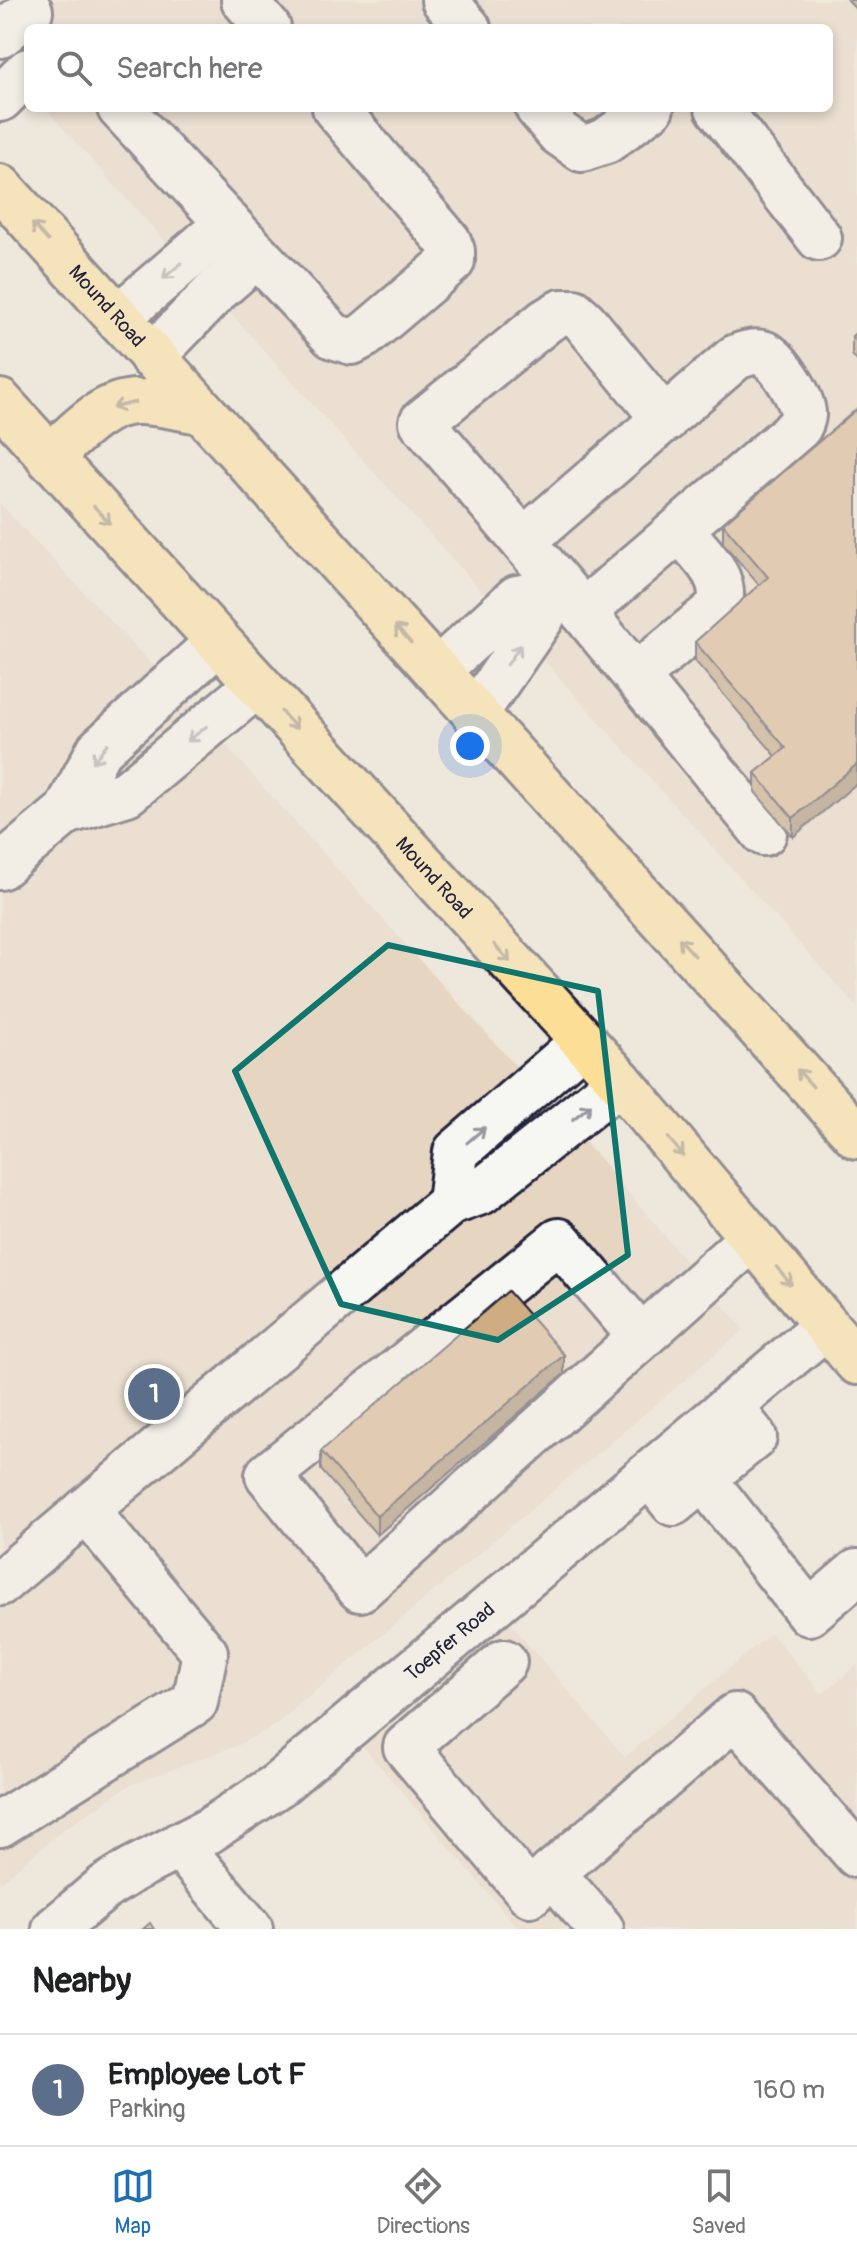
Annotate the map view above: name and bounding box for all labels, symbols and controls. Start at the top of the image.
search box [24,24,833,112]
icon: search [52,46,96,90]
text: Search here [116,50,263,87]
one-way arrow [32,223,50,243]
street label: Mound Road [63,260,150,352]
one-way arrow [163,261,183,279]
one-way arrow [112,398,138,413]
one-way arrow [92,505,110,525]
one-way arrow [395,624,413,644]
one-way arrow [506,645,522,667]
one-way arrow [280,710,298,730]
one-way arrow [187,725,207,743]
your location [450,726,490,766]
one-way arrow [92,742,109,763]
street label: Mound Road [390,832,478,924]
one-way arrow [678,938,696,958]
one-way arrow [493,943,511,963]
one-way arrow [796,1068,814,1088]
one-way arrow [571,1103,592,1121]
one-way arrow [465,1126,486,1144]
one-way arrow [667,1136,685,1157]
one-way arrow [775,1265,793,1285]
pin: 1 [128,1364,180,1424]
street label: Toepfer Road [400,1597,500,1687]
text: Nearby [32,1960,131,2003]
text: Employee Lot F [108,2056,306,2093]
text: 1 [53,2074,63,2106]
text: 160 m [753,2074,825,2106]
text: Parking [108,2093,186,2125]
tab: Map [111,2164,155,2240]
tab: Directions [377,2164,470,2240]
tab: Saved [692,2164,746,2240]

